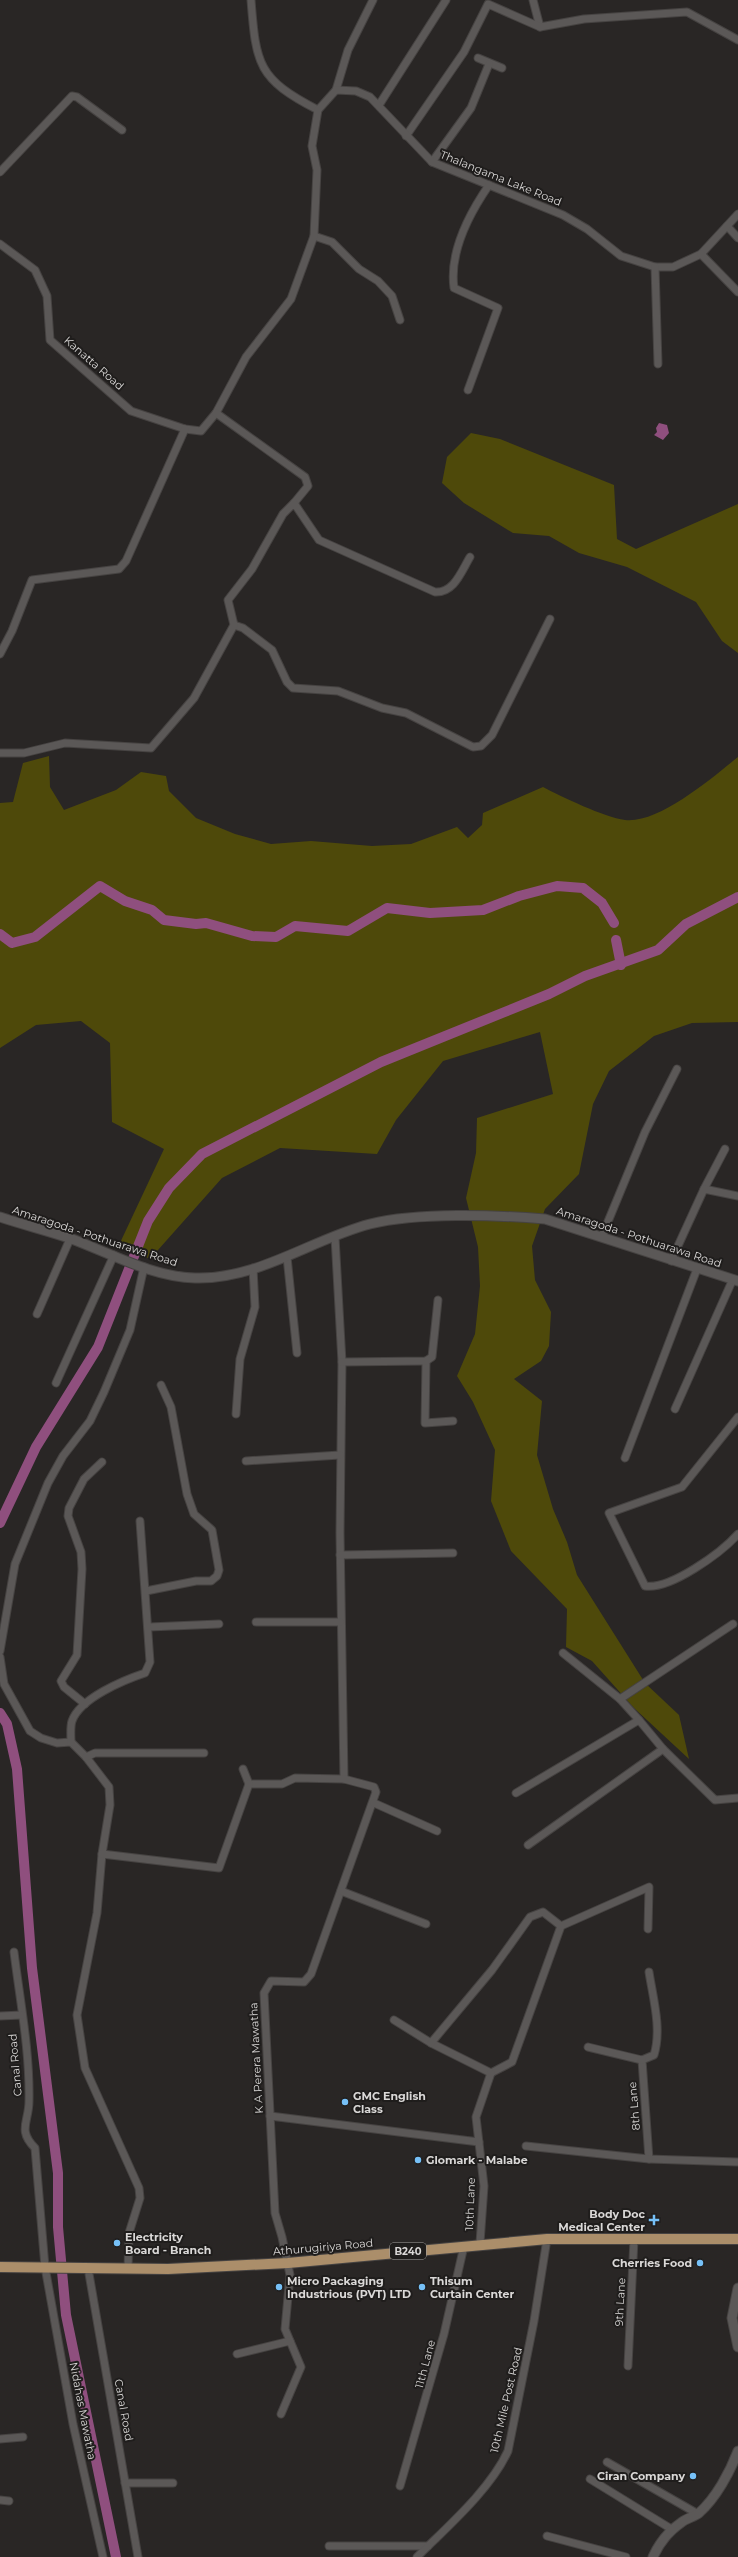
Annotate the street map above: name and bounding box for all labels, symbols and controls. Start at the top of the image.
street label: Thalangama Lake Road [438,147,564,209]
street label: Kanatta Road [61,333,127,393]
street label: Amaragoda - Pothuarawa Road [10,1203,180,1269]
street label: Amaragoda - Pothuarawa Road [554,1204,724,1270]
street label: K A Perera Mawatha [246,2002,266,2114]
street label: Canal Road [5,2033,25,2097]
street label: 8th Lane [625,2081,643,2131]
place label: GMC English Class [353,2089,426,2116]
marker: GMC English Class [340,2097,350,2107]
place label: Glomark - Malabe [426,2153,528,2167]
marker: Glomark - Malabe [413,2155,423,2165]
street label: 10th Lane [462,2177,478,2231]
place label: Body Doc Medical Center [558,2207,645,2234]
marker: Body Doc Medical Center [648,2214,660,2226]
place label: Electricity Board - Branch [125,2230,211,2257]
street label: Athurugiriya Road [272,2236,374,2258]
marker: Electricity Board - Branch [112,2238,122,2248]
road number: B240 [390,2243,426,2259]
place label: Cherries Food [612,2256,692,2270]
marker: Cherries Food [695,2258,705,2268]
place label: Micro Packaging Industrious (PVT) LTD [287,2274,411,2301]
place label: Thisum Curtain Center [430,2274,515,2301]
street label: 9th Lane [612,2277,628,2327]
marker: Micro Packaging Industrious (PVT) LTD [274,2282,284,2292]
marker: Thisum Curtain Center [417,2282,427,2292]
street label: 11th Lane [412,2338,438,2390]
street label: 10th Mile Post Road [487,2346,525,2454]
street label: Nidahas Mawatha [67,2361,99,2461]
street label: Canal Road [112,2378,136,2442]
place label: Ciran Company [597,2469,685,2483]
marker: Ciran Company [688,2471,698,2481]

